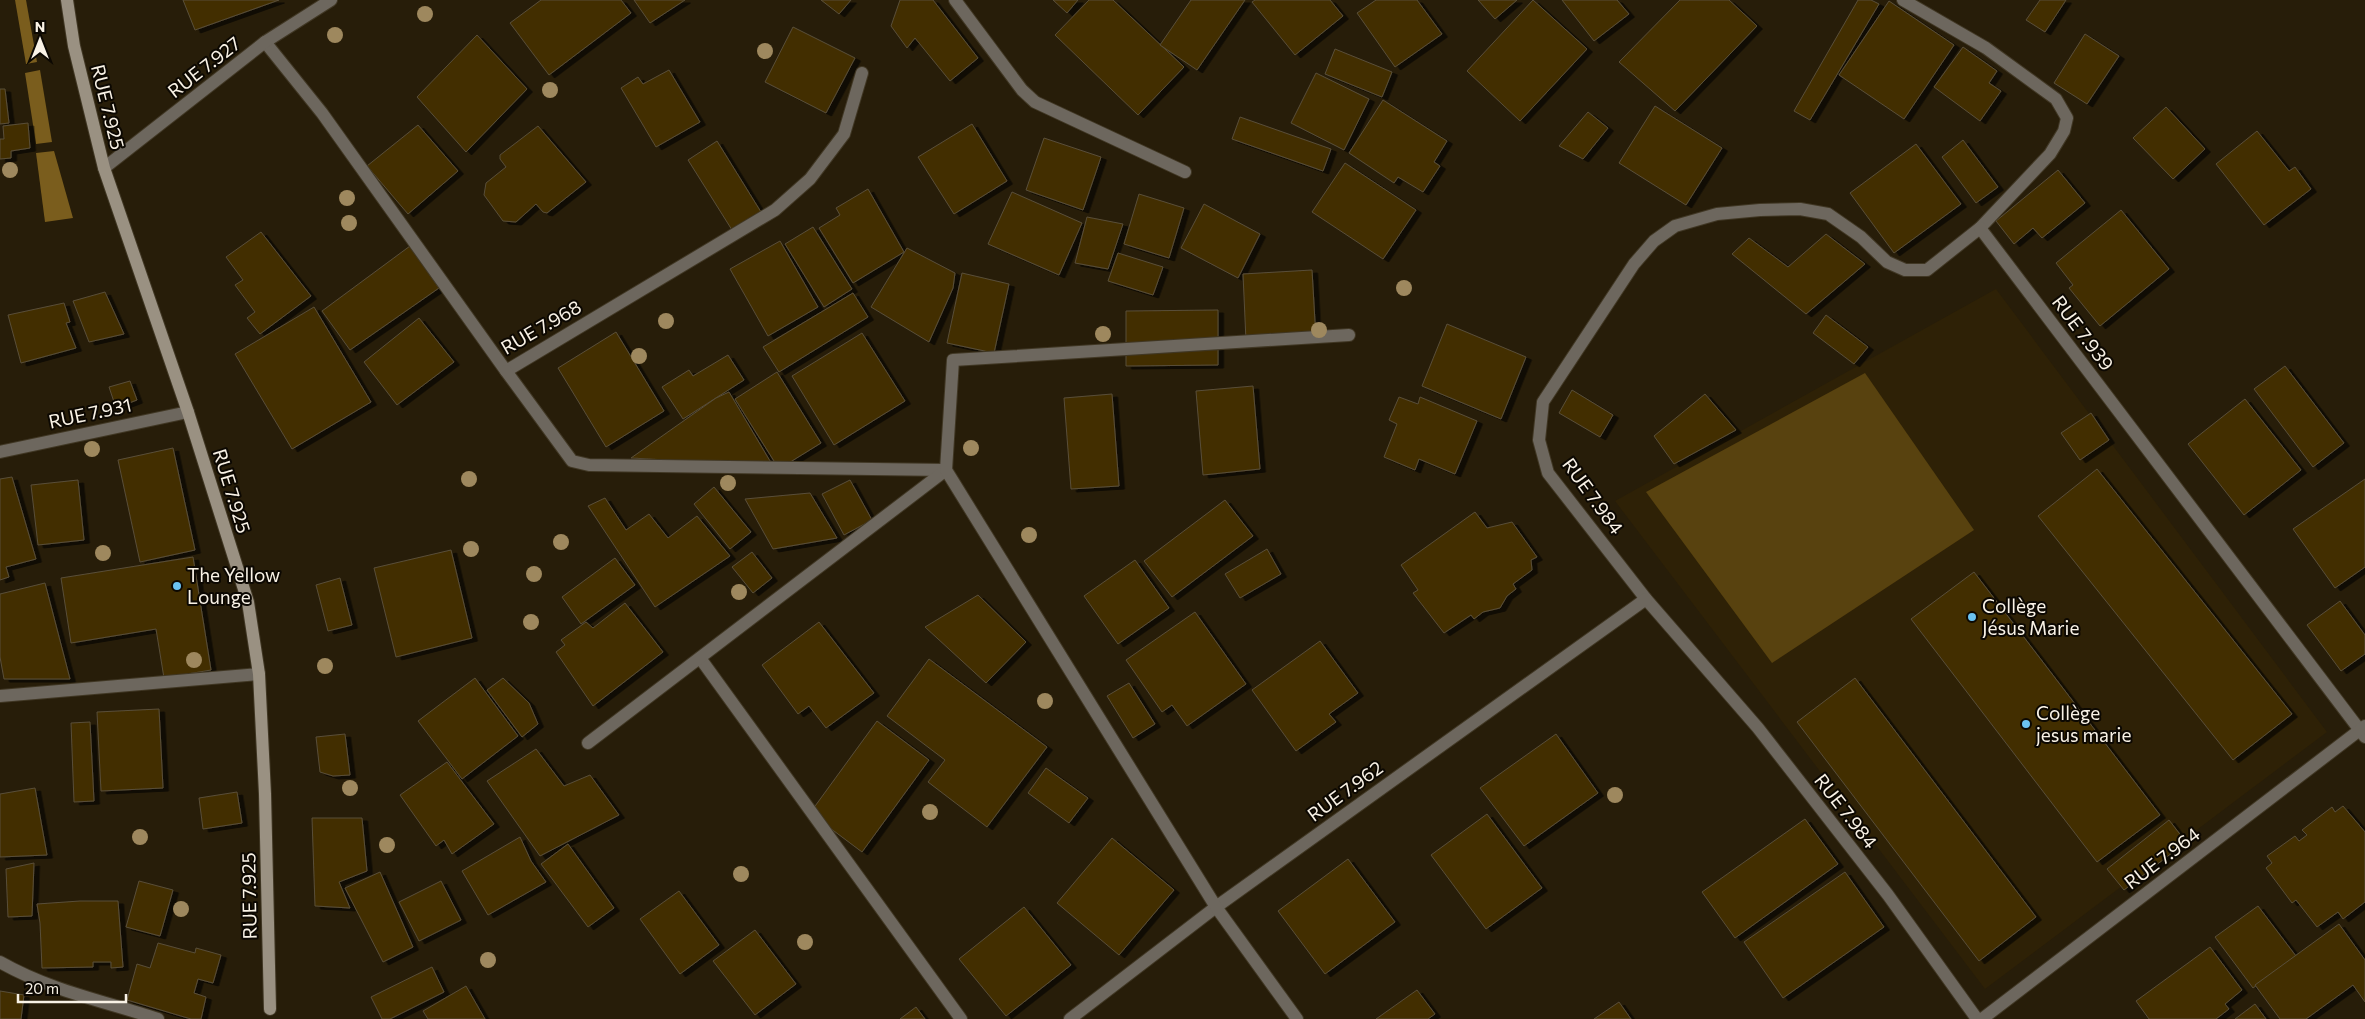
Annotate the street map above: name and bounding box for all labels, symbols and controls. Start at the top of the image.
north arrow [15,15,65,65]
text: N [35,18,45,35]
street label: RUE 7.927 [163,31,245,102]
street label: RUE 7.925 [87,62,130,152]
street label: RUE 7.939 [2048,291,2119,375]
street label: RUE 7.968 [497,294,585,359]
street label: RUE 7.931 [46,392,134,433]
street label: RUE 7.925 [209,446,256,536]
street label: RUE 7.984 [1558,453,1629,538]
place label: The Yellow Lounge [187,563,280,608]
marker: The Yellow Lounge [171,580,183,592]
place label: Collège Jésus Marie [1982,594,2080,639]
marker: Collège Jésus Marie [1966,611,1978,623]
place label: Collège jesus marie [2036,701,2131,746]
marker: Collège jesus marie [2020,718,2032,730]
street label: RUE 7.962 [1303,756,1387,826]
street label: RUE 7.984 [1810,769,1883,853]
street label: RUE 7.964 [2119,822,2204,893]
street label: RUE 7.925 [236,852,261,940]
scale bar [18,972,125,1004]
text: 20 m [25,979,59,997]

